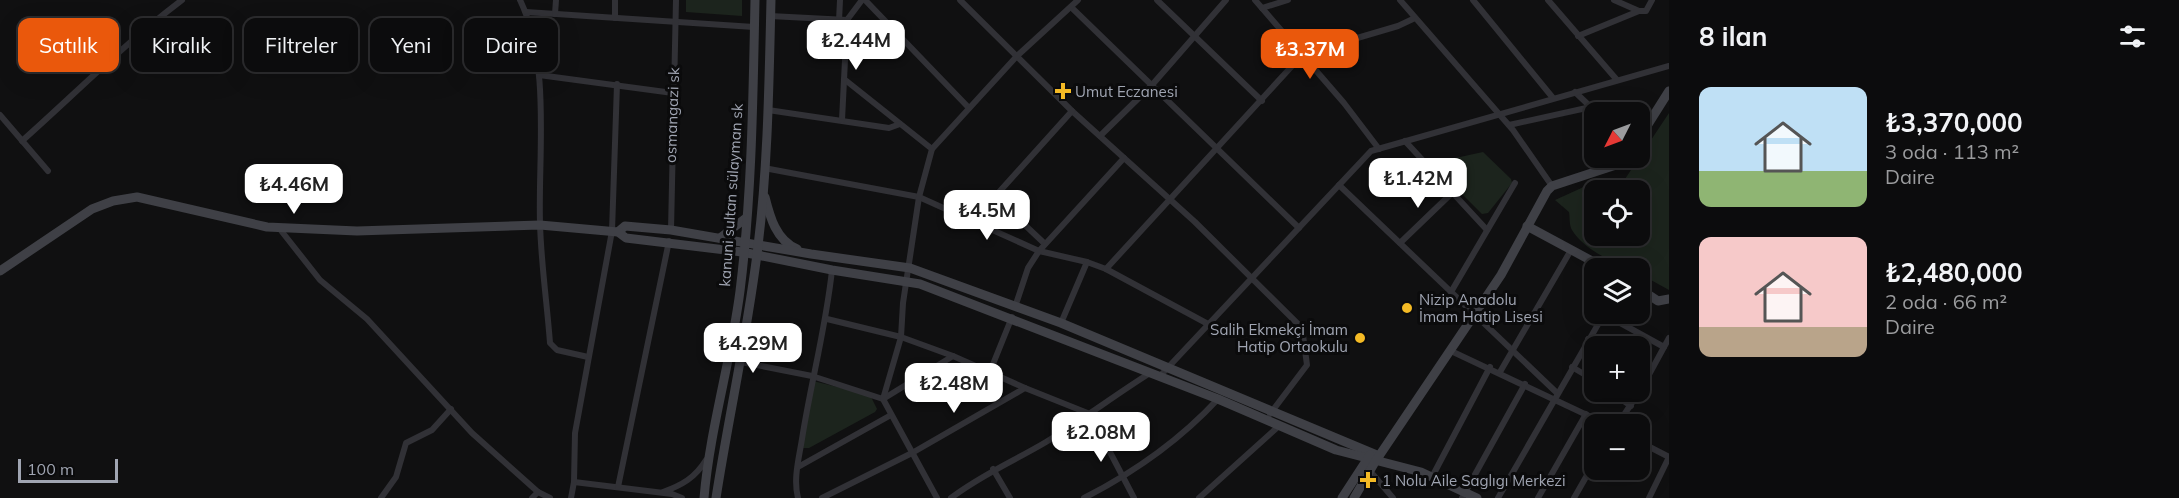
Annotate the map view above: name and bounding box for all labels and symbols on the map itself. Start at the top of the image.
pin: ₺2.44M [807,20,905,71]
pin: ₺3.37M [1261,29,1359,80]
street label: osmangazi sk [661,67,683,163]
place label: Umut Eczanesi [1075,82,1178,101]
marker: Umut Eczanesi [1056,84,1070,98]
street label: kanuni sultan sülayman sk [715,102,747,287]
north arrow [1584,102,1650,168]
pin: ₺1.42M [1369,158,1467,209]
pin: ₺4.46M [245,164,343,215]
pin: ₺4.5M [945,190,1029,241]
place label: Nizip Anadolu İmam Hatip Lisesi [1419,290,1543,326]
marker: Nizip Anadolu İmam Hatip Lisesi [1400,301,1414,315]
place label: Salih Ekmekçi İmam Hatip Ortaokulu [1210,320,1348,356]
pin: ₺4.29M [704,323,802,374]
marker: Salih Ekmekçi İmam Hatip Ortaokulu [1353,331,1367,345]
pin: ₺2.48M [905,363,1003,414]
pin: ₺2.08M [1052,412,1150,463]
scale bar [18,456,118,484]
marker: 1 Nolu Aile Saglıgı Merkezi [1359,471,1377,489]
place label: 1 Nolu Aile Saglıgı Merkezi [1382,471,1566,490]

